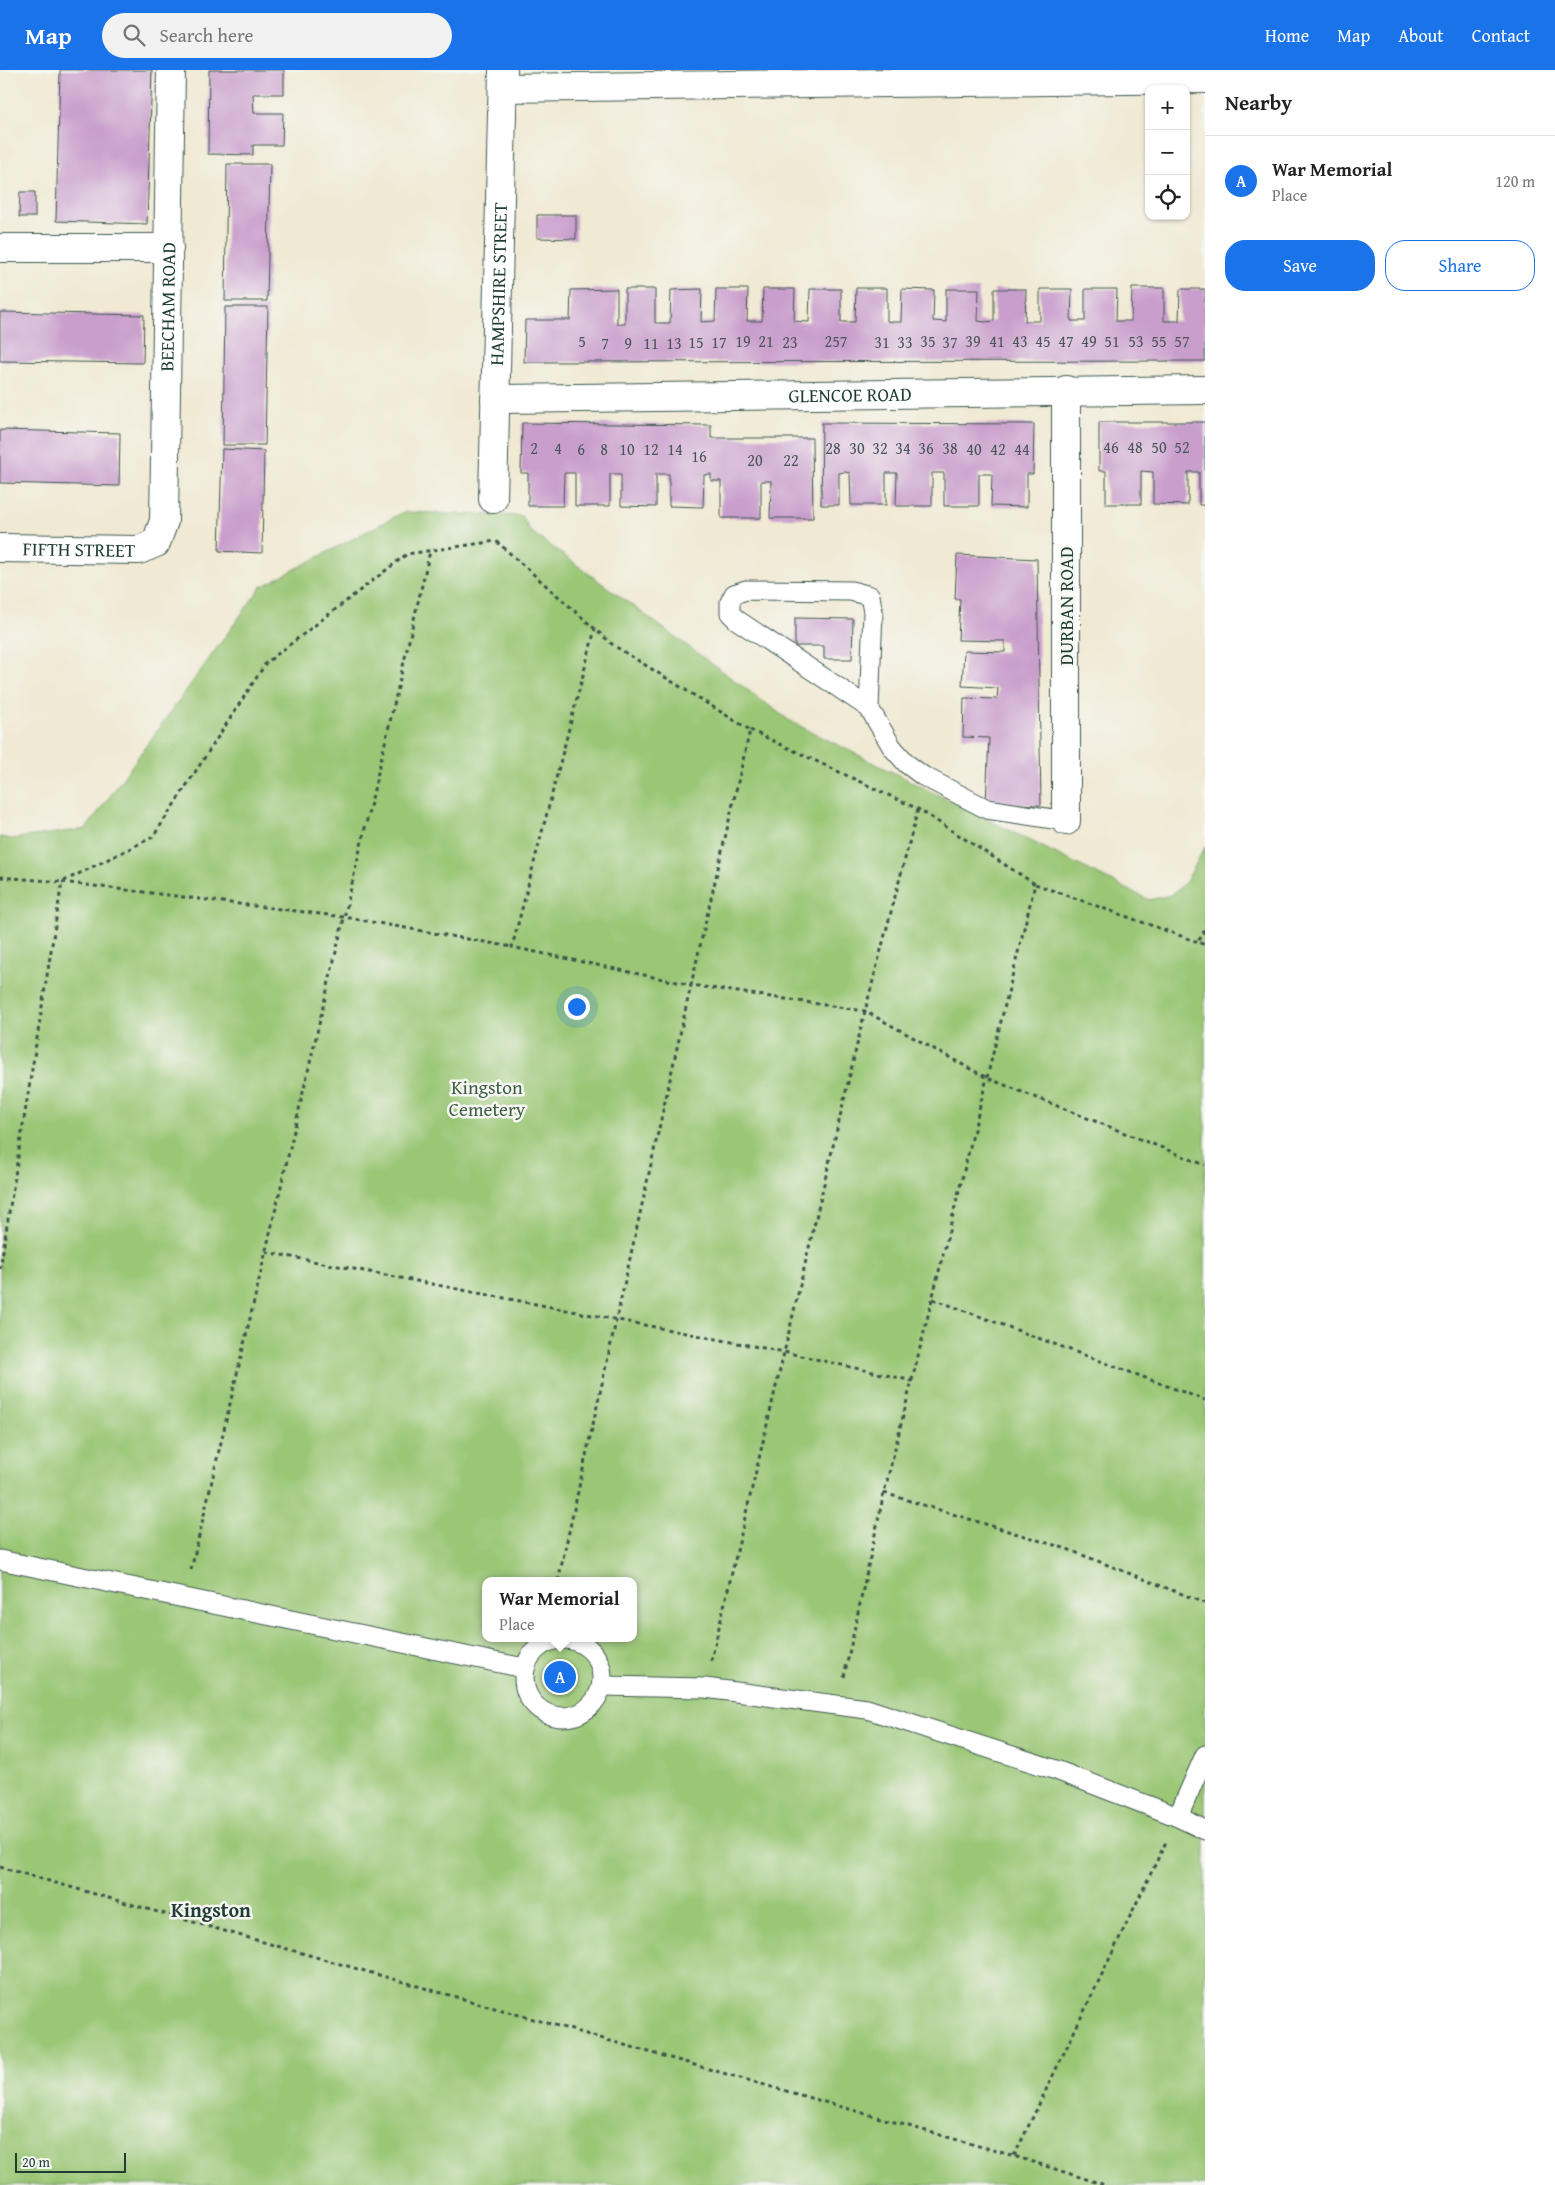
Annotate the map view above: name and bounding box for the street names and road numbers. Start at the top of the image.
street label: HAMPSHIRE STREET [482,202,514,366]
street label: BEECHAM ROAD [152,242,182,372]
street label: GLENCOE ROAD [788,380,912,409]
street label: FIFTH STREET [22,534,136,564]
street label: DURBAN ROAD [1052,547,1080,665]

